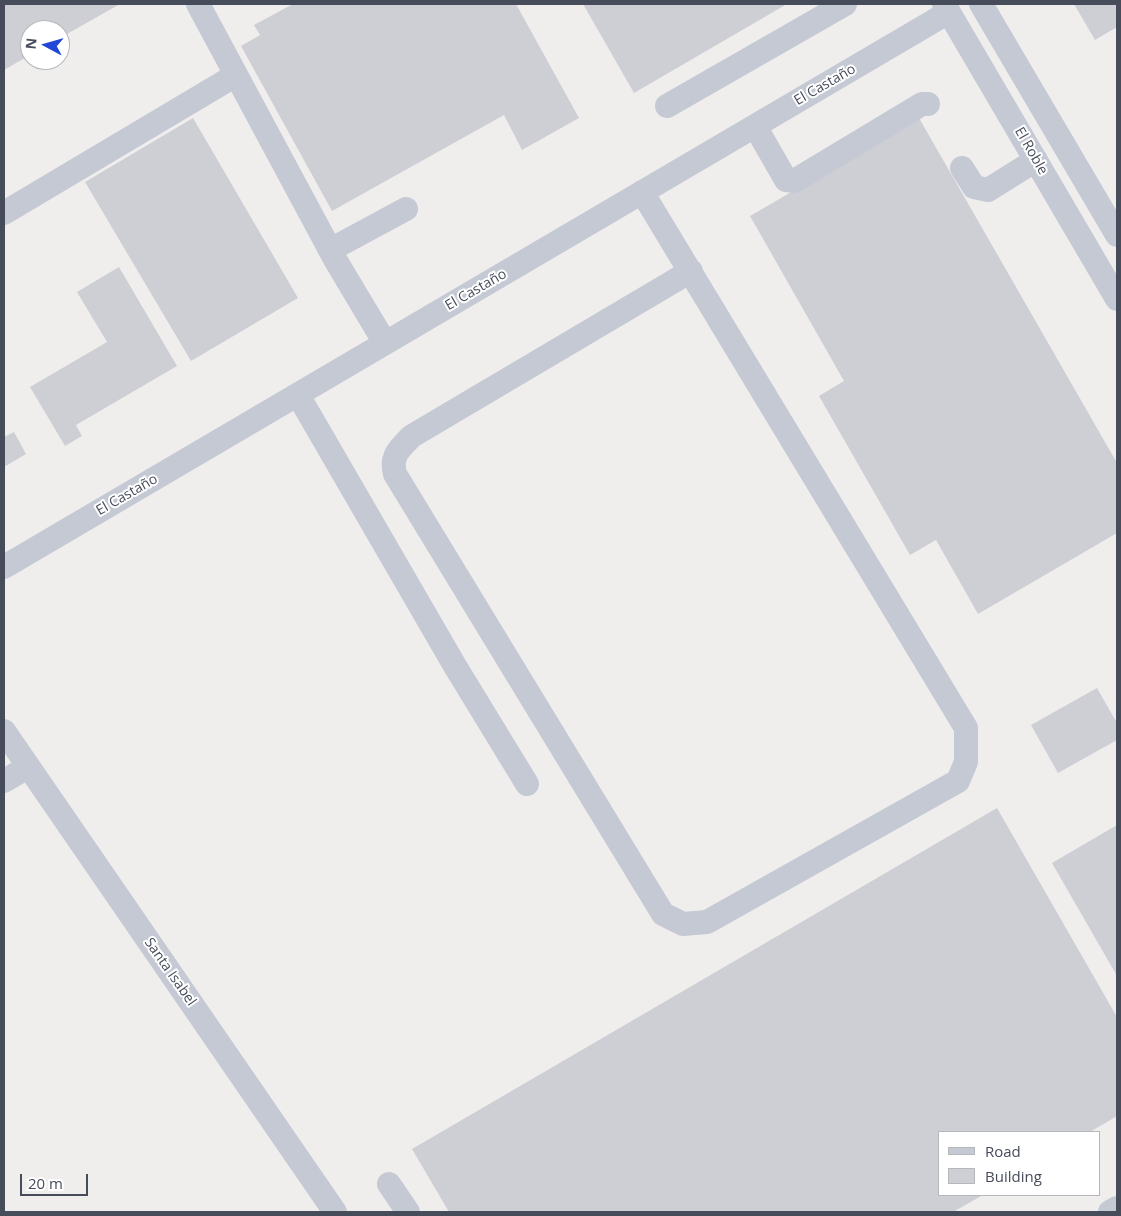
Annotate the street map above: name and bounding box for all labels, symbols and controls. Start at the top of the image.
north arrow [20,20,70,70]
text: N [21,37,41,50]
street label: El Castaño [791,61,859,109]
street label: El Roble [1011,124,1051,178]
street label: El Castaño [442,266,510,314]
street label: El Castaño [93,471,161,519]
street label: Santa Isabel [141,935,199,1009]
legend [938,1131,1101,1196]
text: Road [985,1141,1021,1161]
scale bar [22,1164,90,1196]
text: Building [985,1166,1042,1186]
text: 20 m [28,1173,63,1193]

